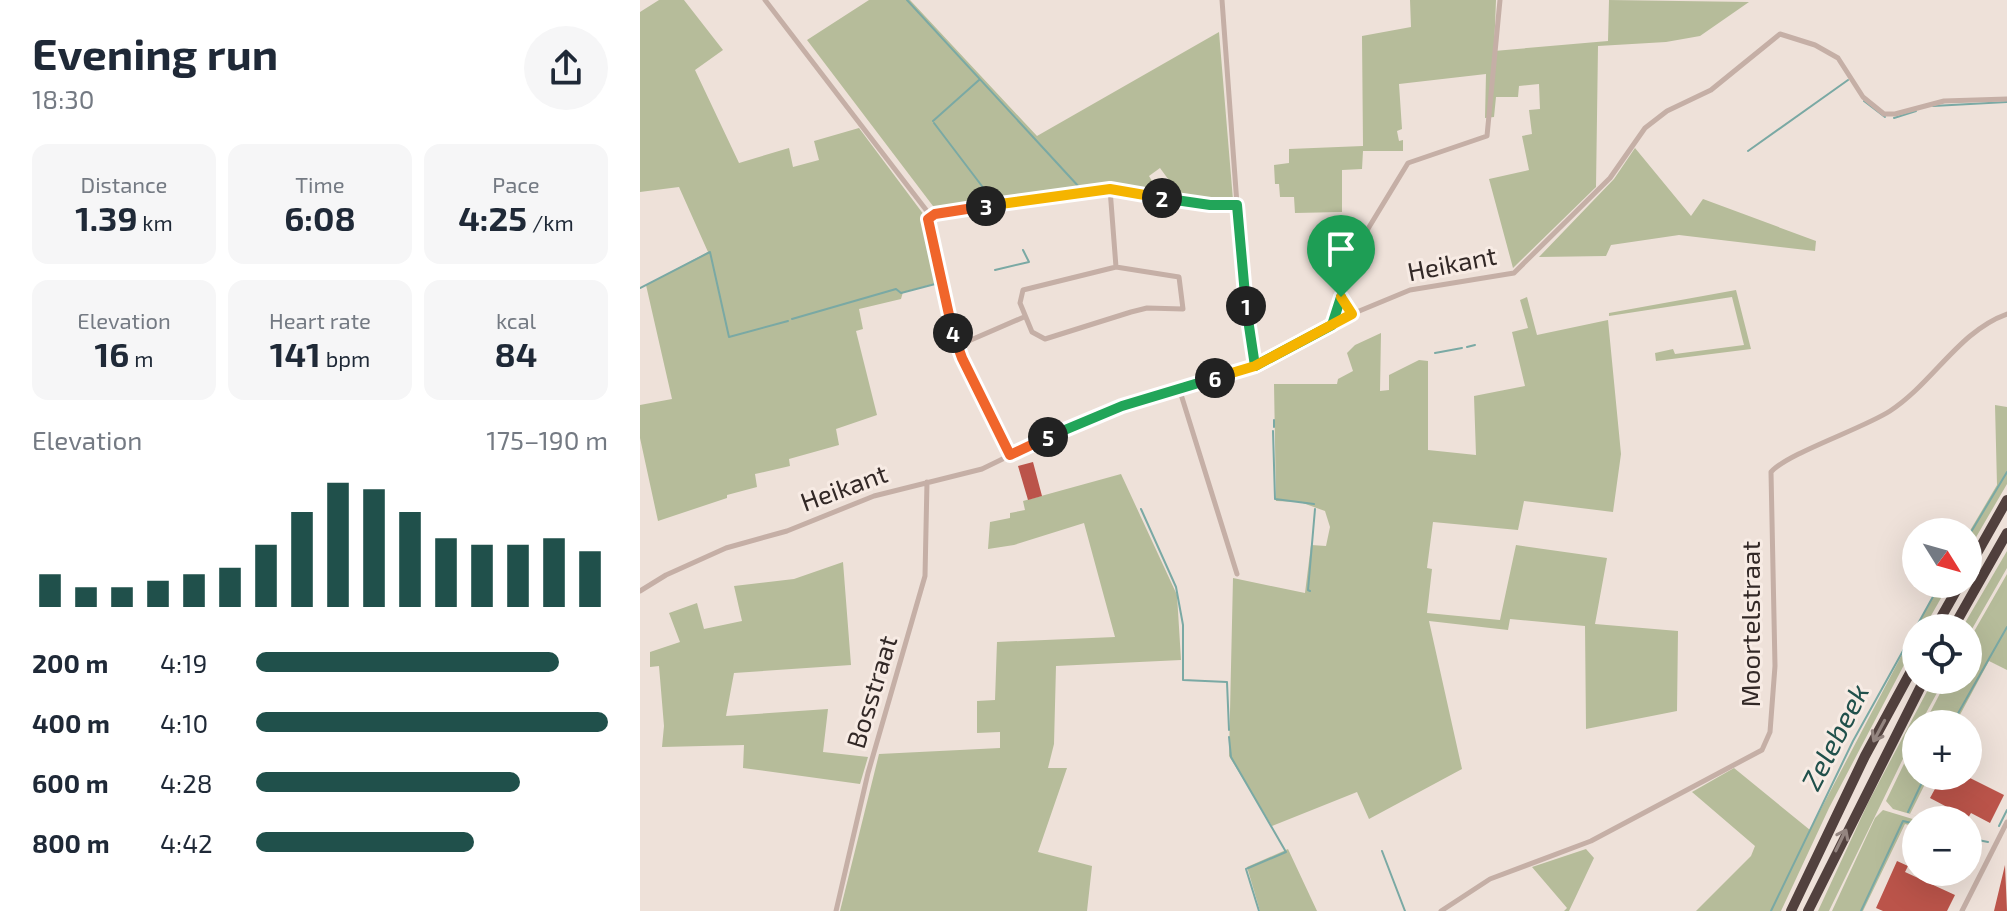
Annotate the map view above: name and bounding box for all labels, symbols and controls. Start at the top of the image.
text: Evening run [32,26,278,79]
button: share [524,26,608,110]
text: 18:30 [32,83,94,114]
text: Distance [81,171,167,197]
text: Time [295,171,345,197]
text: Pace [492,171,540,197]
pin: 2 [1142,178,1182,218]
text: 2 [1156,185,1168,211]
pin: 3 [966,186,1006,226]
text: 3 [980,193,992,219]
text: 1.39 [75,197,137,238]
text: 6:08 [284,197,356,238]
text: 4:25 [458,197,527,238]
text: km [137,209,173,235]
text: /km [527,209,574,235]
pin [1307,215,1375,297]
icon: arrive [1319,227,1363,271]
street label: Heikant [1404,239,1499,286]
pin: 1 [1226,286,1266,326]
text: 1 [1241,293,1251,319]
text: Elevation [77,307,171,333]
text: Heart rate [269,307,371,333]
text: kcal [496,307,536,333]
pin: 4 [933,313,973,353]
text: 4 [946,320,960,346]
text: 16 [95,333,129,374]
text: 141 [270,333,321,374]
text: 84 [495,333,537,374]
text: m [129,345,153,371]
text: bpm [321,345,370,371]
pin: 6 [1195,358,1235,398]
text: 6 [1209,365,1221,391]
pin: 5 [1028,417,1068,457]
text: Elevation [32,424,142,455]
text: 175–190 m [486,424,608,455]
text: 5 [1042,424,1054,450]
street label: Heikant [796,457,891,517]
north arrow [1902,518,1982,598]
map controls [1902,518,1982,886]
street label: Moortelstraat [1734,541,1765,707]
button: locate [1902,614,1982,694]
street label: Bosstraat [839,631,902,752]
text: 200 m [32,647,108,678]
text: 4:19 [160,647,207,678]
water label: Zelebeek [1793,678,1875,795]
text: 400 m [32,707,110,738]
text: 4:10 [160,707,208,738]
button: + [1902,710,1982,790]
one-way arrow [1871,719,1887,742]
text: 600 m [32,767,109,798]
text: 4:28 [160,767,213,798]
button: − [1902,806,1982,886]
text: 800 m [32,827,110,858]
text: 4:42 [160,827,213,858]
one-way arrow [1834,829,1849,853]

